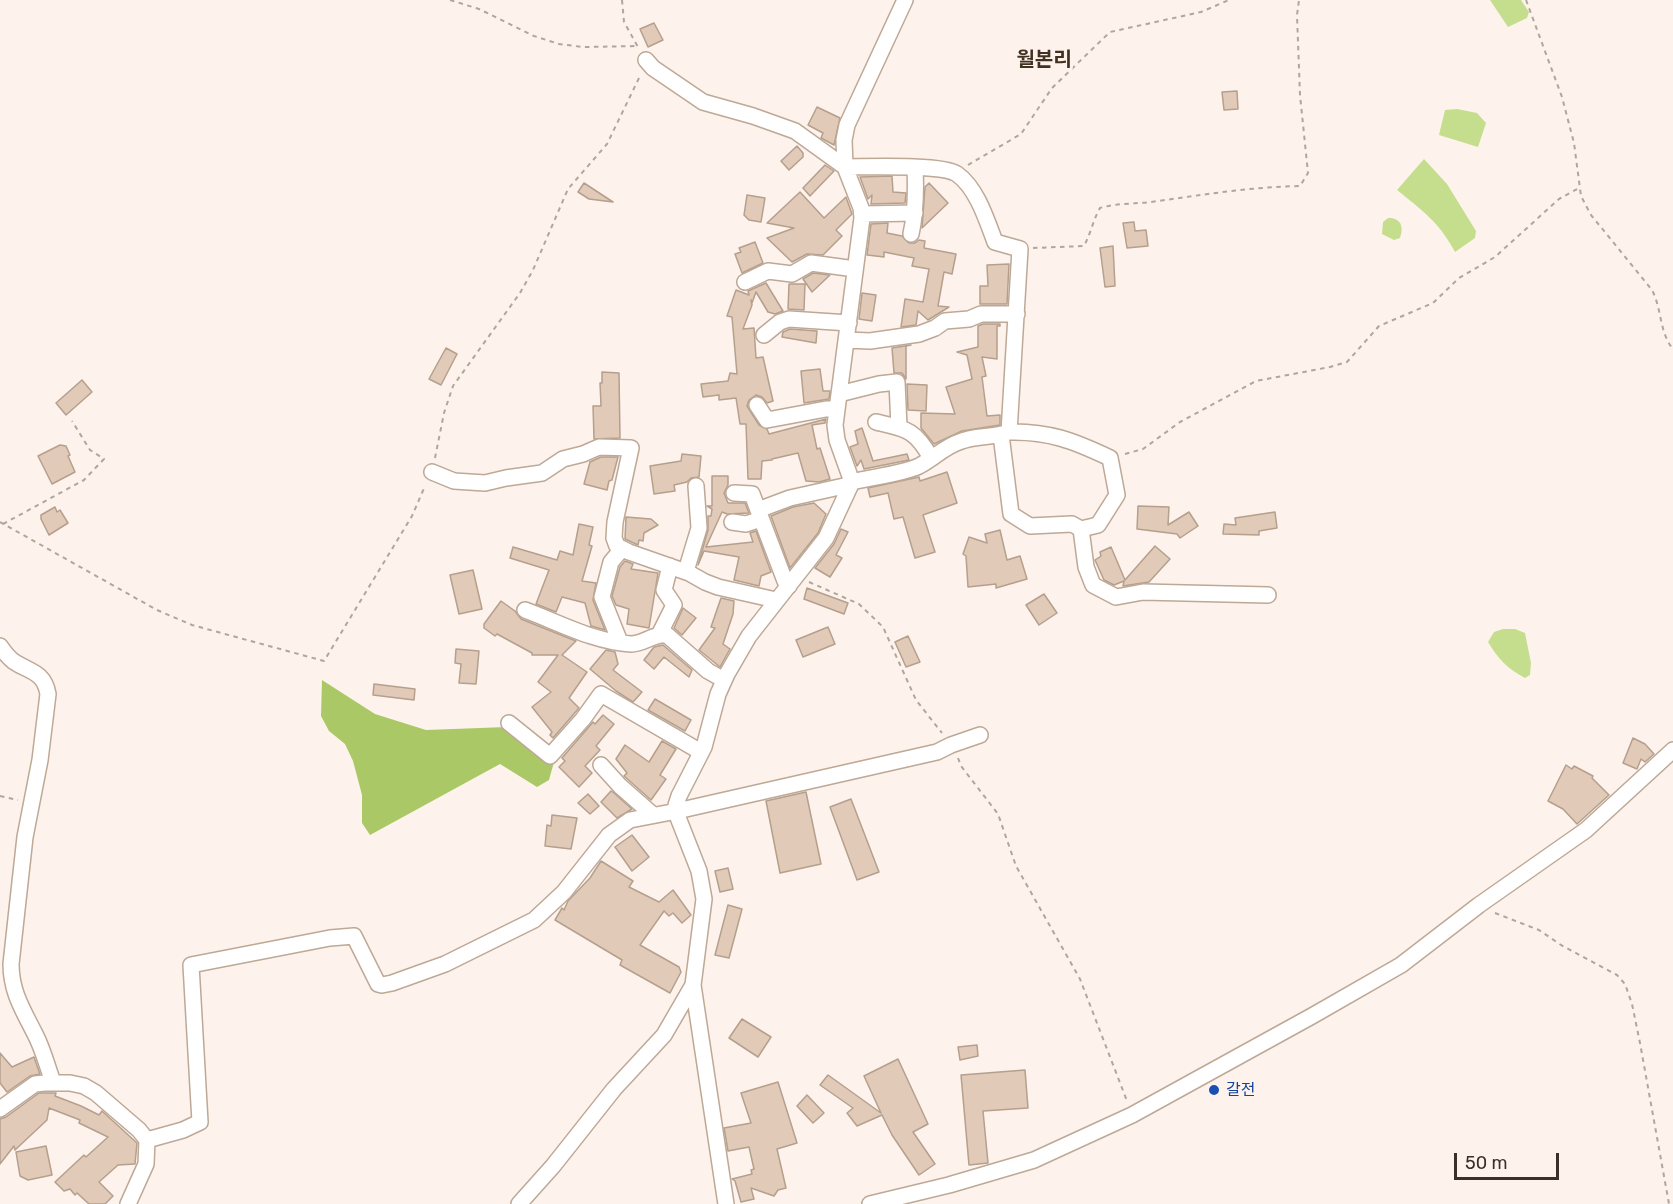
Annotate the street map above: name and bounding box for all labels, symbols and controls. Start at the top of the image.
district label: 월본리 [1016,48,1072,72]
place label: 갈전 [1226,1080,1255,1100]
marker: 갈전 [1207,1083,1221,1097]
scale bar [1457,1141,1562,1179]
text: 50 m [1465,1152,1508,1174]

